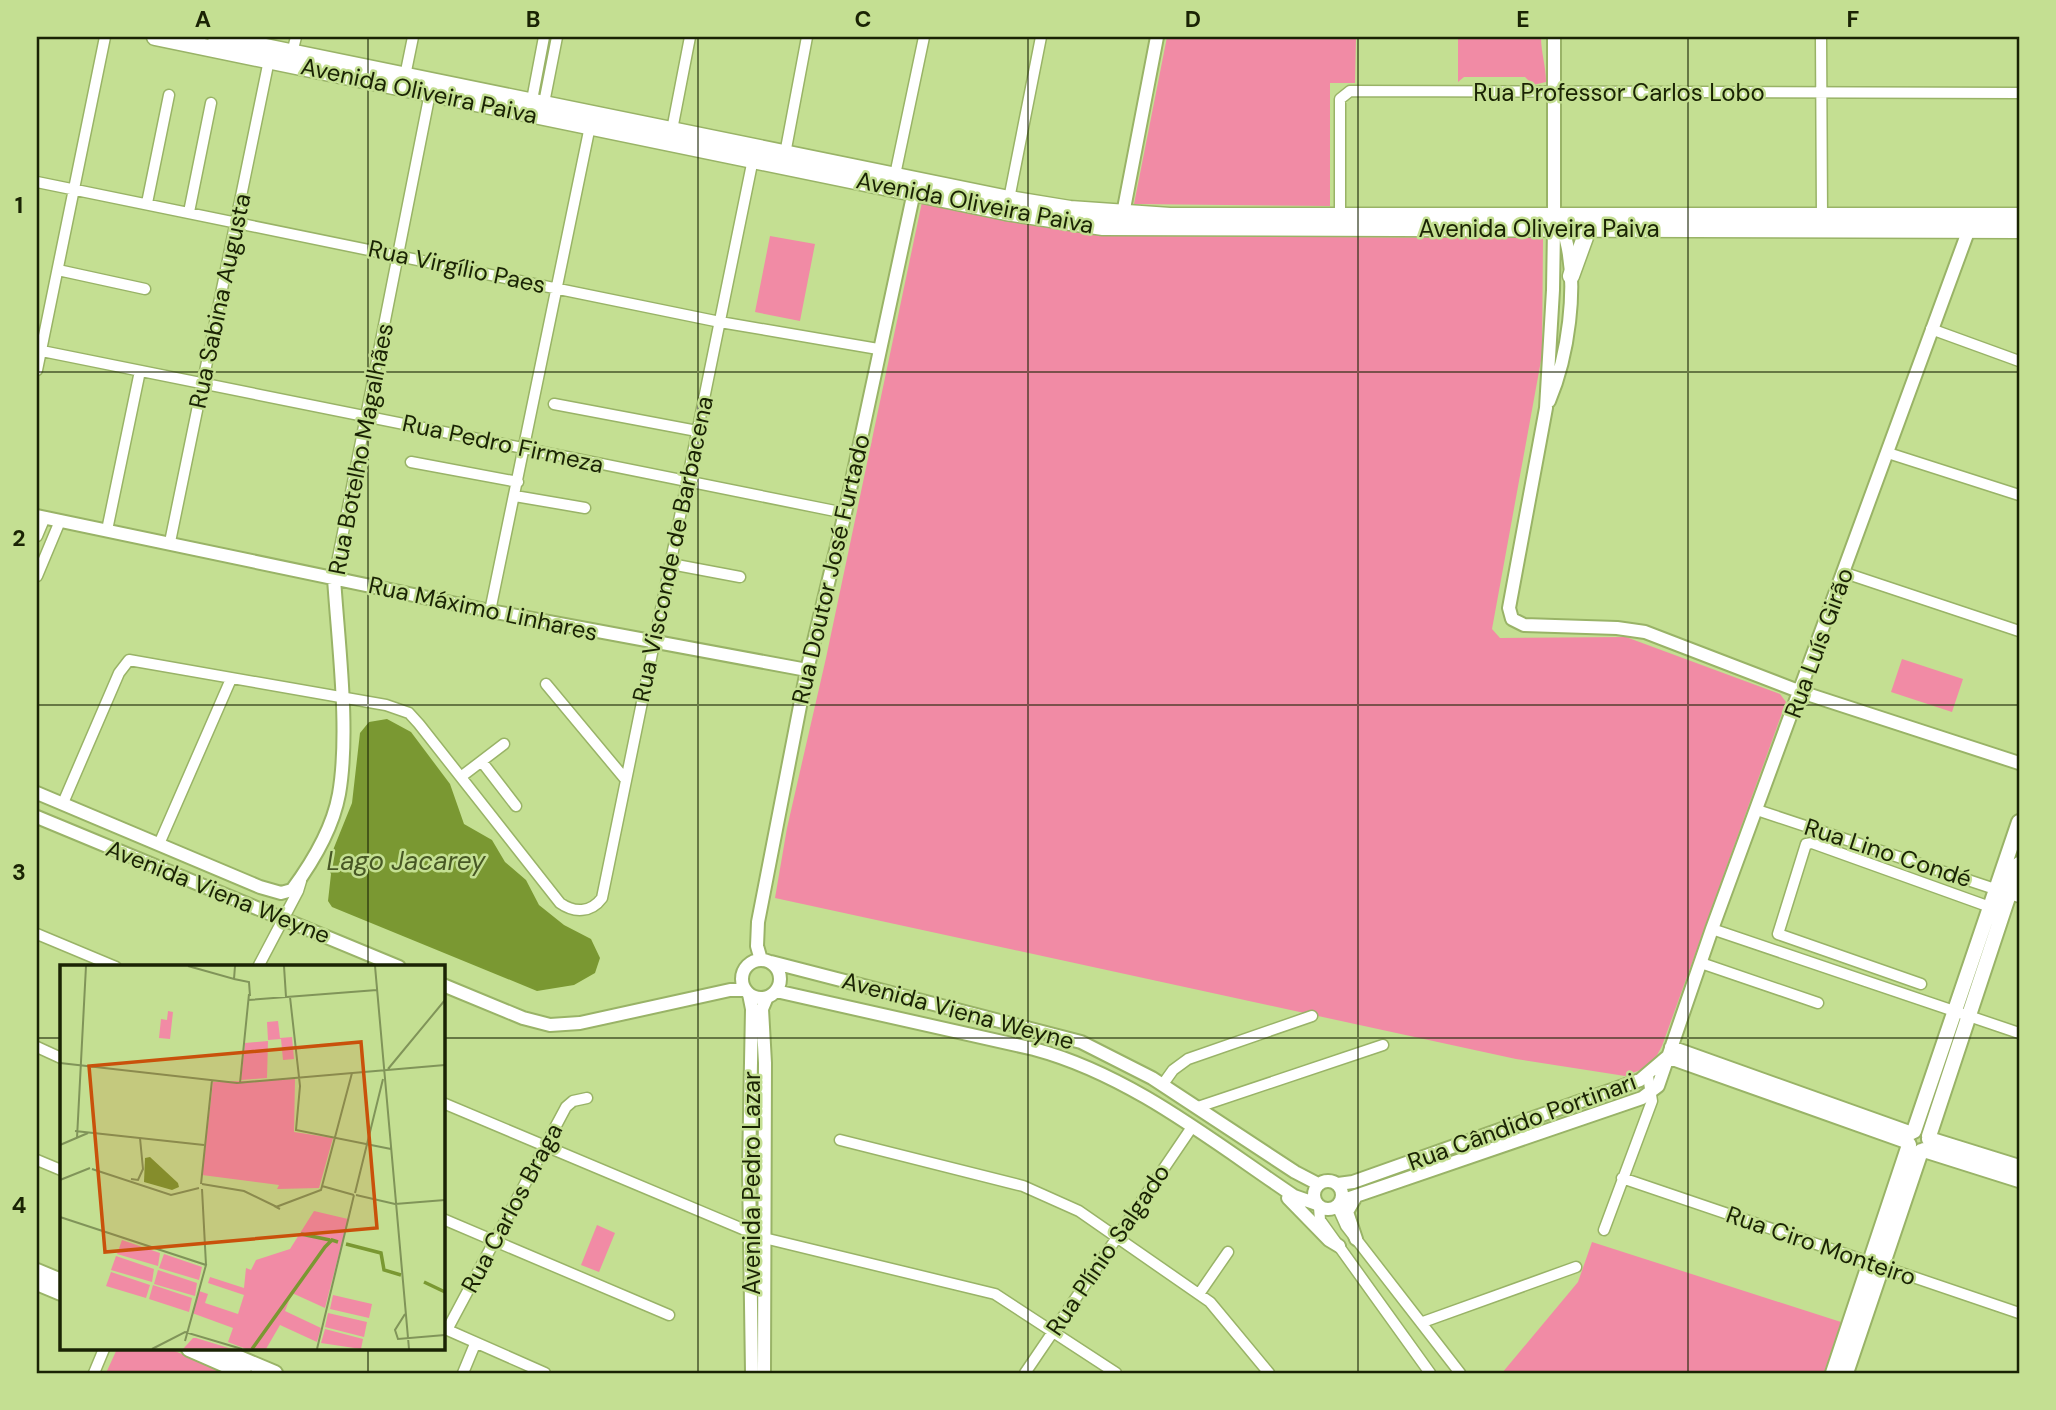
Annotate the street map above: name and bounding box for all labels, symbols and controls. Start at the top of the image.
text: A [195,4,211,34]
text: B [526,4,540,34]
text: C [855,4,871,34]
text: D [1185,4,1201,34]
text: E [1516,4,1530,34]
text: F [1847,4,1860,34]
street label: Avenida Oliveira Paiva [298,50,540,131]
street label: Rua Professor Carlos Lobo [1473,77,1765,108]
street label: Avenida Oliveira Paiva [854,164,1096,241]
text: 1 [15,190,23,220]
street label: Rua Sabina Augusta [182,191,257,411]
street label: Avenida Oliveira Paiva [1418,213,1660,244]
street label: Rua Virgílio Paes [366,233,549,300]
street label: Rua Botelho Magalhães [321,320,400,577]
street label: Rua Visconde de Barbacena [625,393,720,705]
street label: Rua Pedro Firmeza [400,407,607,480]
street label: Rua Doutor José Furtado [784,431,877,707]
text: 2 [12,523,26,553]
street label: Rua Luís Girão [1777,563,1860,722]
street label: Rua Máximo Linhares [366,569,601,648]
street label: Rua Lino Condé [1801,811,1976,894]
street label: Avenida Viena Weyne [102,832,335,951]
water label: Lago Jacarey [326,844,487,878]
text: 3 [12,857,26,887]
inset map [60,965,444,1350]
street label: Avenida Viena Weyne [839,965,1078,1056]
street label: Rua Cândido Portinari [1403,1066,1640,1177]
street label: Avenida Pedro Lazar [736,1071,767,1295]
street label: Rua Carlos Braga [454,1118,569,1298]
street label: Rua Plínio Salgado [1039,1158,1176,1341]
text: 4 [12,1190,27,1220]
street label: Rua Ciro Monteiro [1722,1199,1920,1293]

